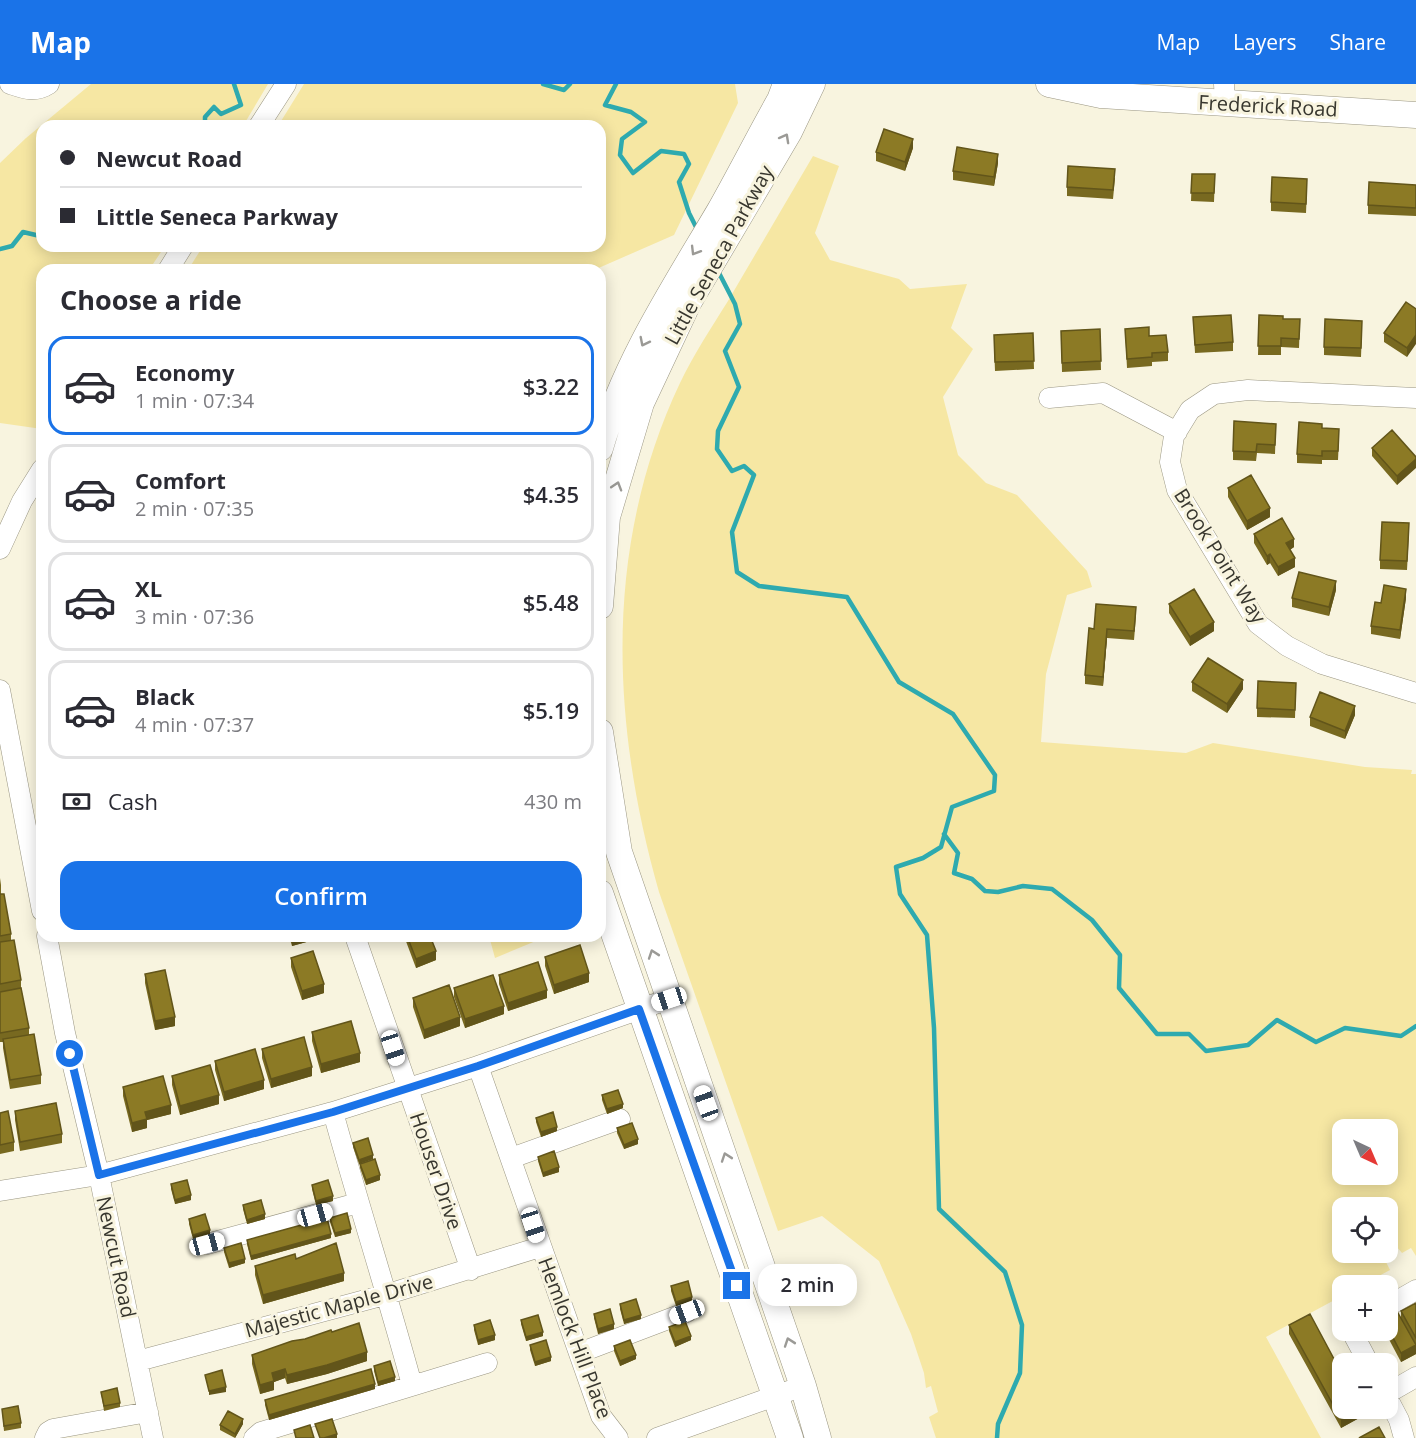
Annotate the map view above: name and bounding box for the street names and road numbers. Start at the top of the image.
street label: Frederick Road [1198,88,1338,123]
street label: Little Seneca Parkway [658,159,780,349]
street label: Brook Point Way [1168,483,1273,629]
street label: Houser Drive [404,1109,469,1233]
street label: Newcut Road [90,1194,143,1320]
street label: Hemlock Hill Place [532,1253,619,1422]
street label: Majestic Maple Drive [242,1267,436,1344]

